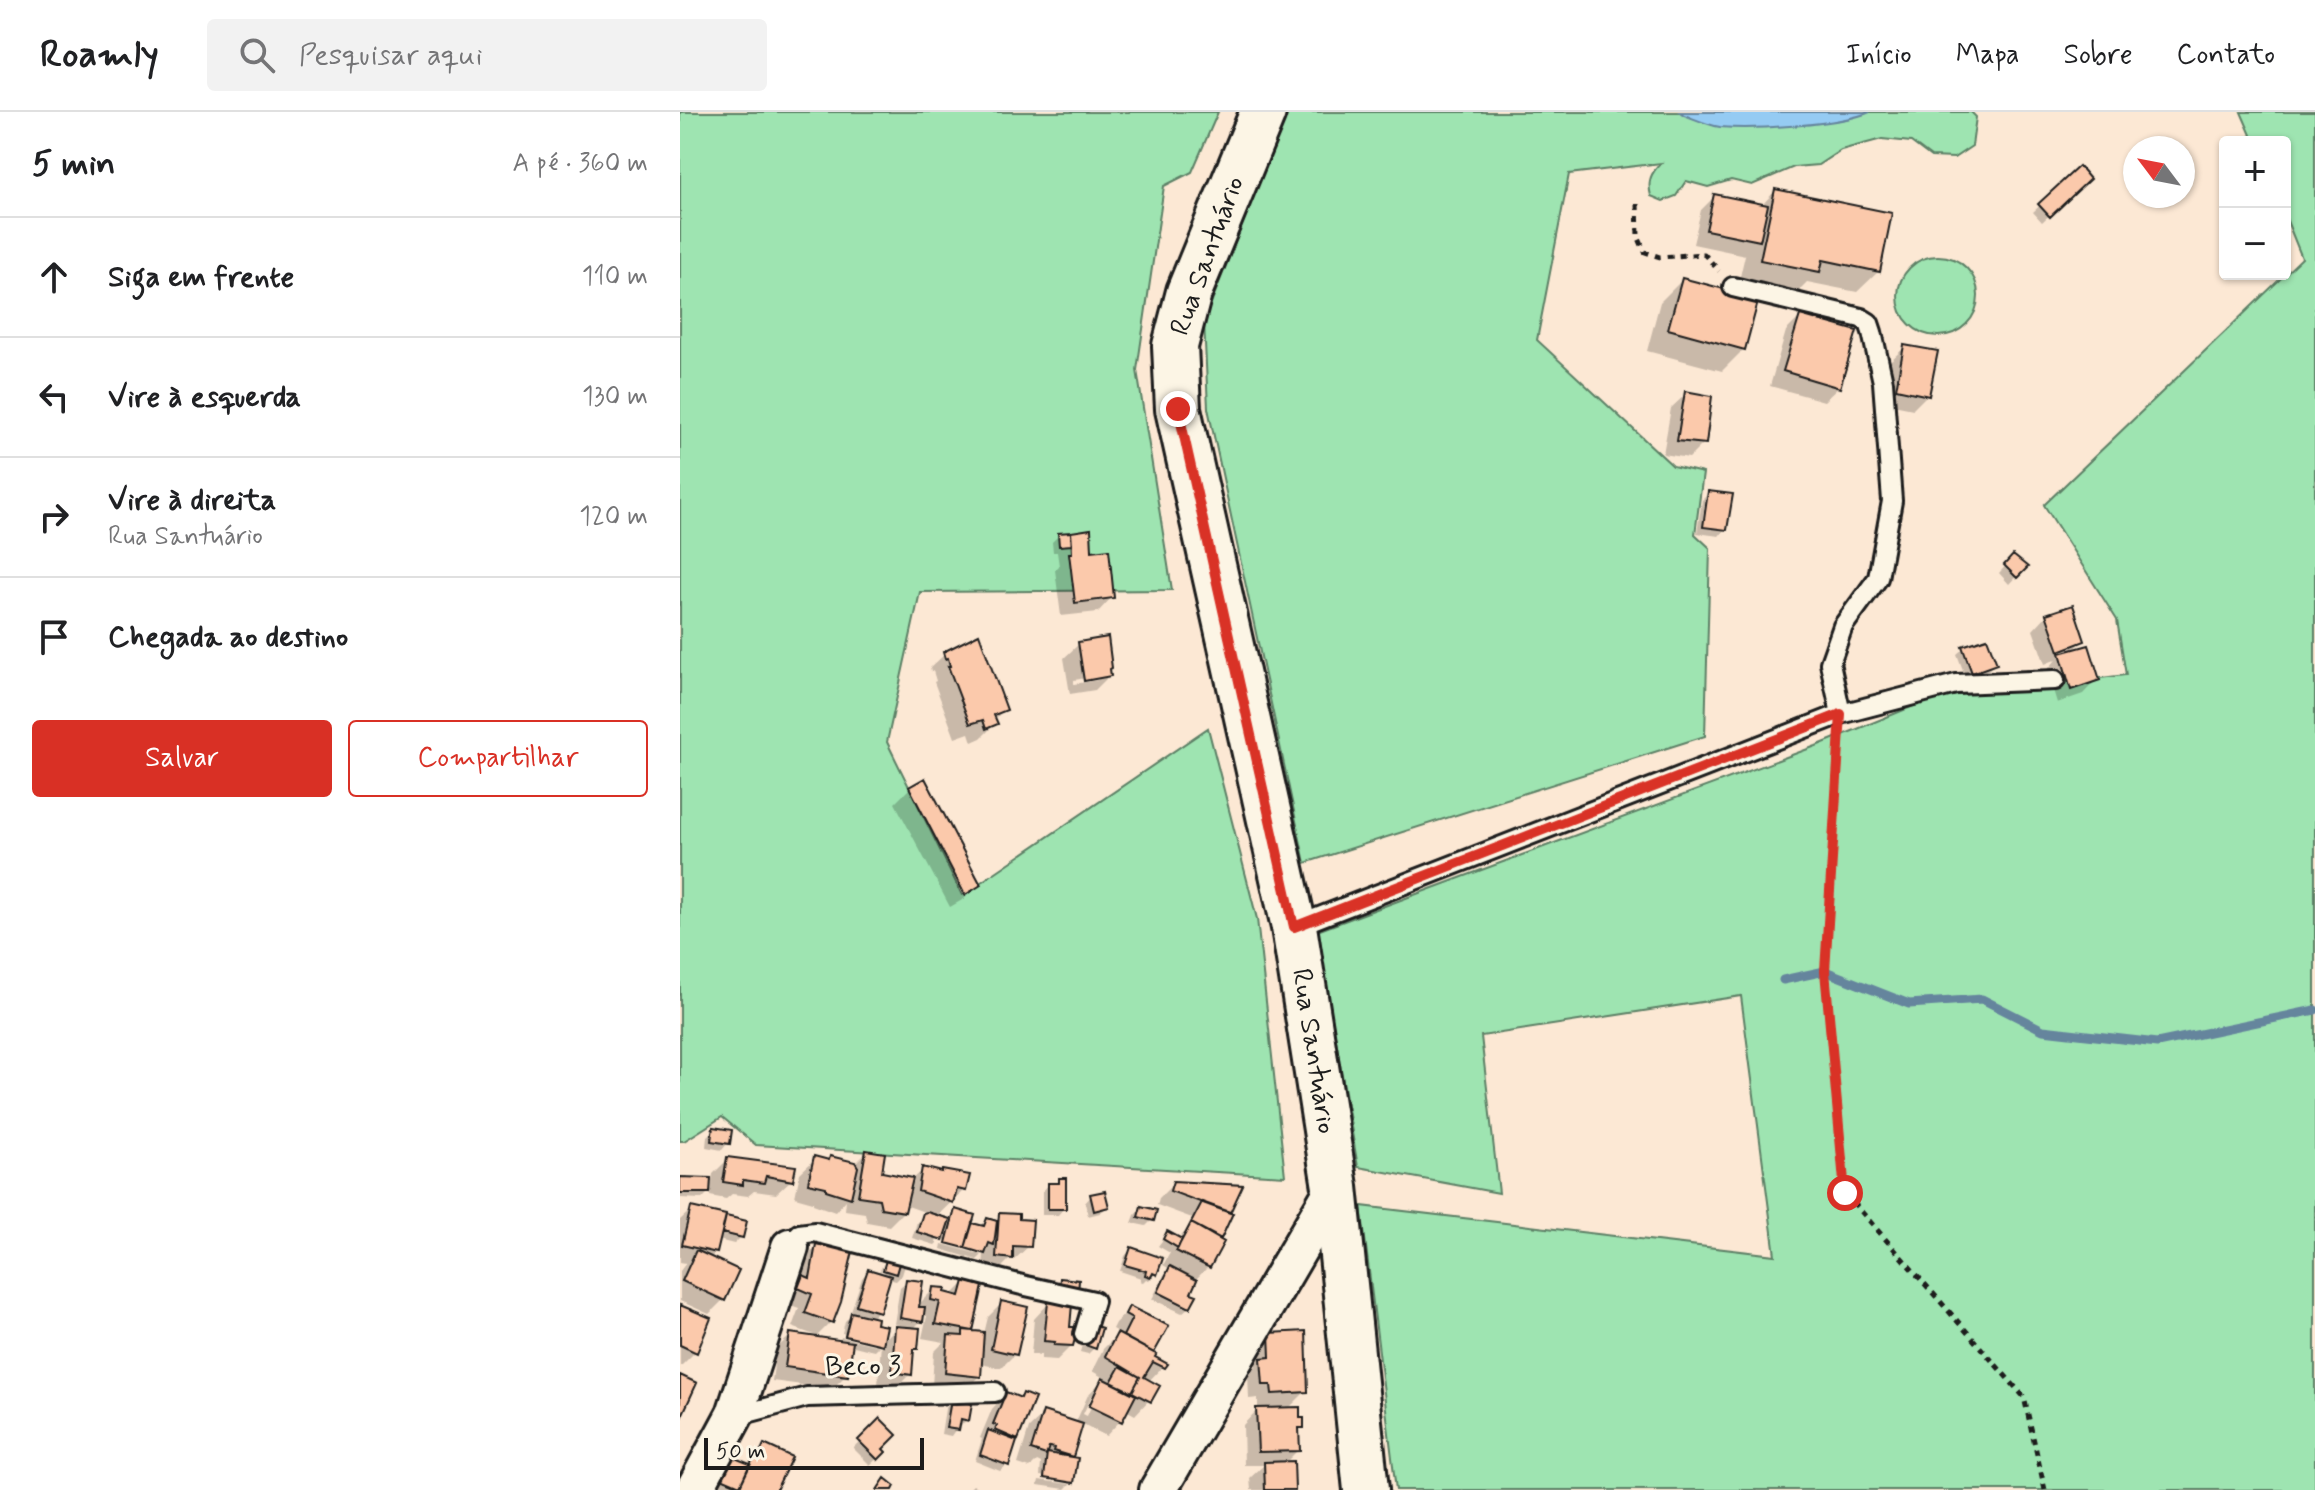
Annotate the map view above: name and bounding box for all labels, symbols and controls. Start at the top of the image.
search box [207,19,767,91]
text: Roamly [40,31,159,80]
icon: search [235,33,279,77]
text: Pesquisar aqui [299,36,483,75]
text: Início [1846,37,1912,74]
text: Mapa [1956,37,2019,74]
text: Sobre [2063,37,2133,74]
text: Contato [2177,37,2275,74]
north arrow [2123,136,2195,208]
map controls [2219,136,2291,280]
button: + [2219,136,2291,208]
text: 5 min [32,142,115,187]
text: A pé · 360 m [512,147,648,181]
street label: Rua Santuário [1162,171,1254,341]
button: − [2219,208,2291,280]
icon: ahead [32,255,76,299]
text: Siga em frente [108,258,294,297]
text: 110 m [582,260,648,294]
icon: left [32,375,76,419]
text: Vire à esquerda [108,378,301,417]
text: 130 m [582,380,648,414]
route end [1160,391,1196,427]
text: Vire à direita [108,481,276,520]
icon: right [32,495,76,539]
text: 120 m [579,500,648,534]
text: Rua Santuário [108,520,263,554]
icon: arrive [32,615,76,659]
text: Chegada ao destino [108,618,348,657]
button: Salvar [32,720,332,797]
button: Compartilhar [348,720,648,797]
street label: Rua Santuário [1282,966,1345,1136]
route start [1827,1175,1863,1211]
street label: Beco 3 [825,1348,902,1386]
scale bar [704,1434,924,1470]
text: 50 m [716,1438,765,1466]

